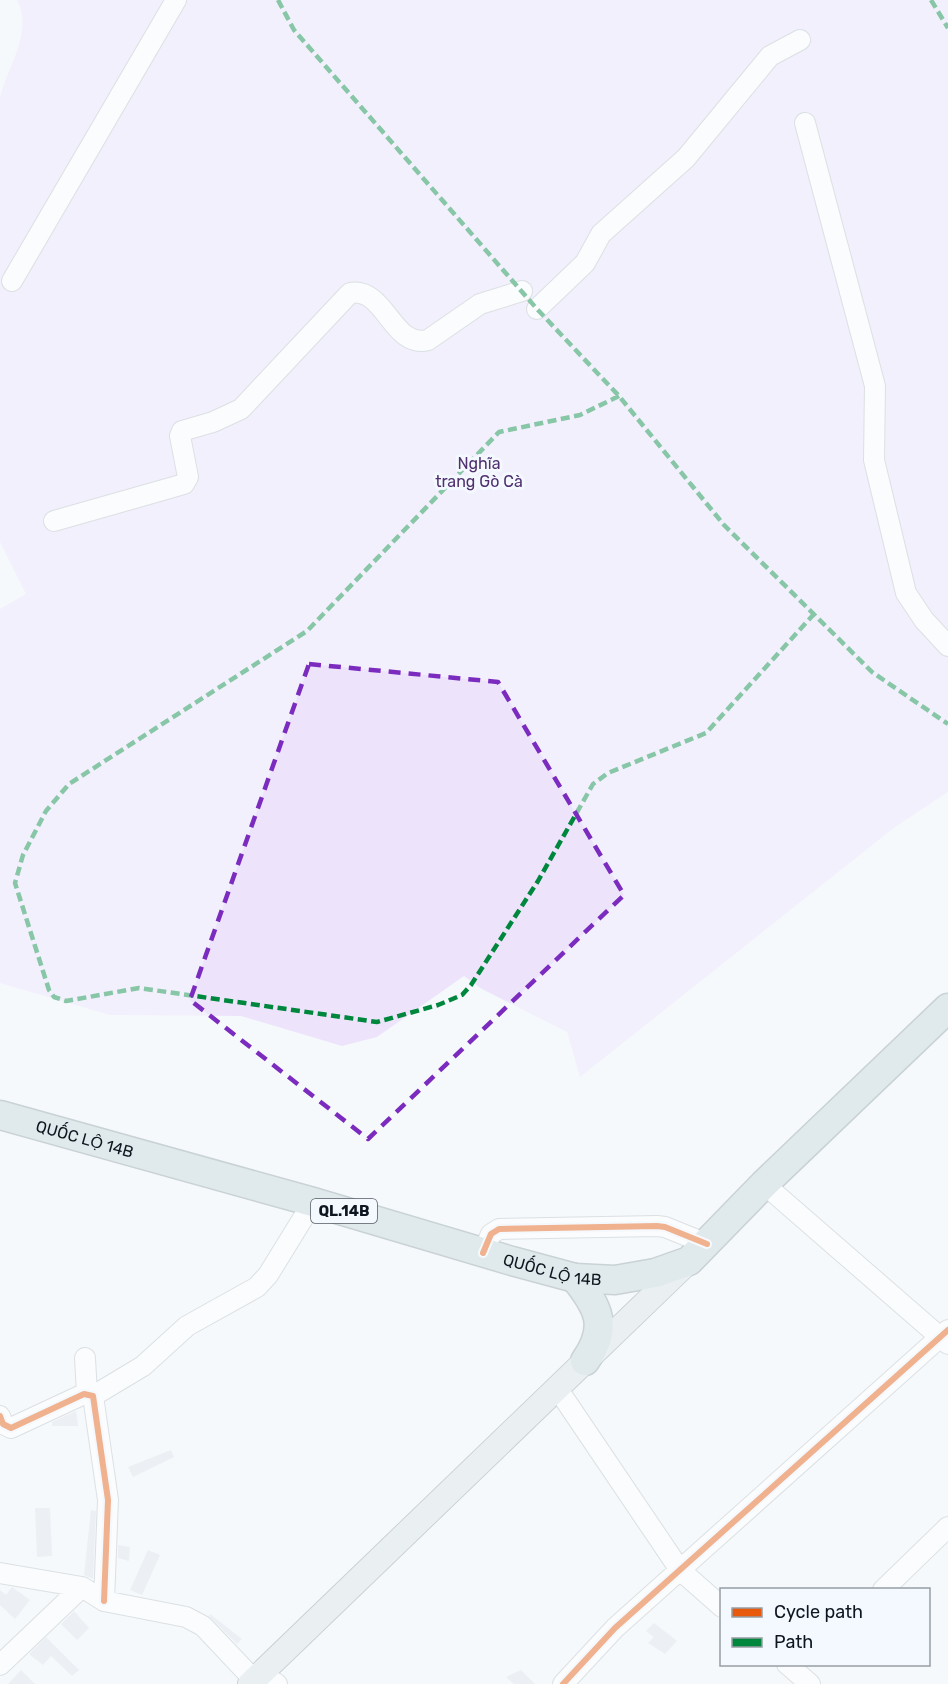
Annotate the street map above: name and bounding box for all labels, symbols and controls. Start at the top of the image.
park label: Nghĩa trang Gò Cà [435,454,523,491]
street label: QUỐC LỘ 14B [34,1116,136,1162]
road number: QL.14B [311,1199,377,1223]
street label: QUỐC LỘ 14B [501,1250,602,1289]
legend [720,1588,930,1666]
text: Cycle path [774,1601,863,1623]
text: Path [774,1631,813,1653]

